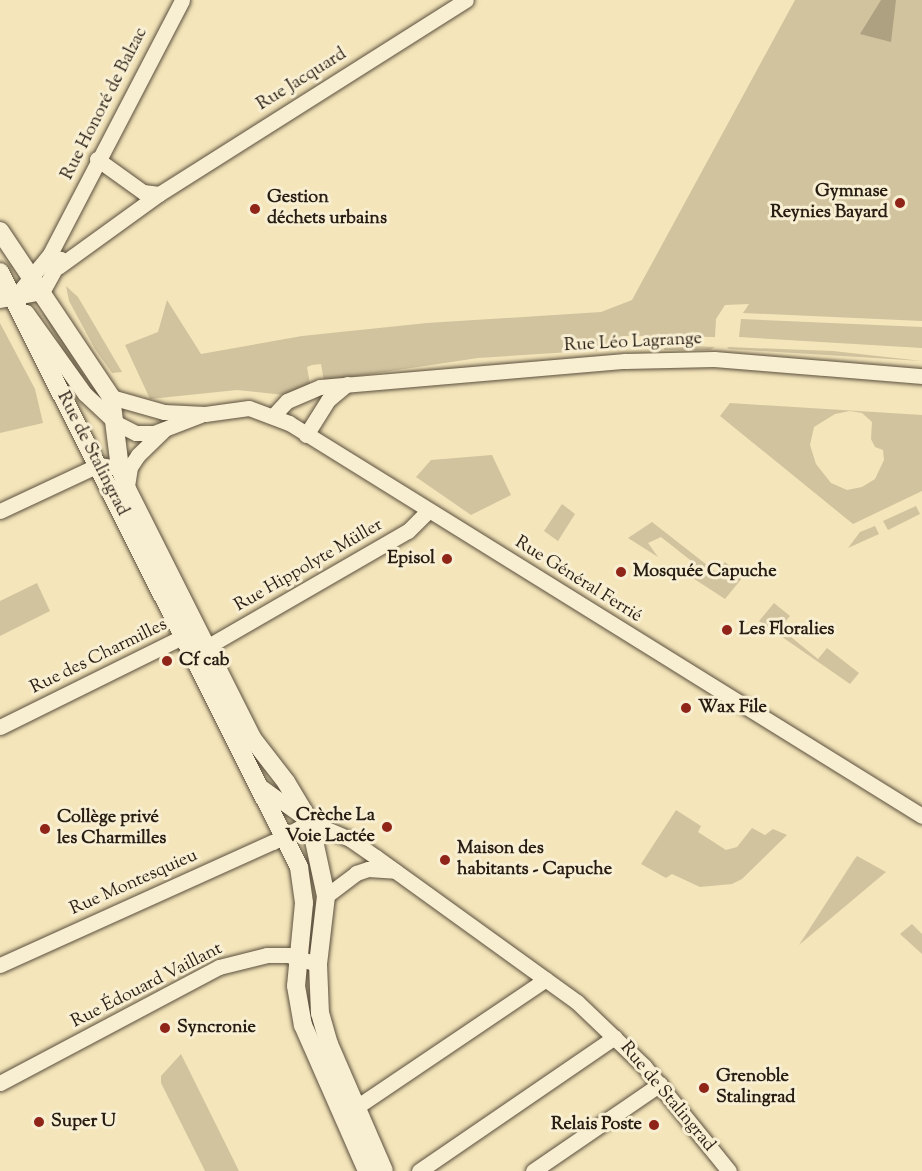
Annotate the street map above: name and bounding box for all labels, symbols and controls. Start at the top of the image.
street label: Rue Honoré de Balzac [57,24,153,184]
street label: Rue Jacquard [253,44,351,116]
place label: Gymnase Reynies Bayard [770,182,888,224]
place label: Gestion déchets urbains [267,188,387,230]
marker: Gymnase Reynies Bayard [893,196,907,210]
marker: Gestion déchets urbains [248,202,262,216]
street label: Rue Léo Lagrange [563,329,703,357]
street label: Rue de Stalingrad [51,388,133,520]
street label: Rue Hippolyte Müller [231,515,387,617]
street label: Rue Général Ferrié [510,532,646,628]
place label: Episol [387,548,435,570]
marker: Episol [440,552,454,566]
place label: Mosquée Capuche [633,561,777,583]
marker: Mosquée Capuche [614,565,628,579]
street label: Rue des Charmilles [27,615,171,699]
place label: Les Floralies [739,619,834,641]
marker: Les Floralies [720,623,734,637]
place label: Cf cab [179,650,229,672]
marker: Cf cab [160,654,174,668]
place label: Wax File [698,697,767,719]
marker: Wax File [679,701,693,715]
place label: Crèche La Voie Lactée [285,806,375,848]
place label: Collège privé les Charmilles [57,808,166,850]
marker: Crèche La Voie Lactée [380,820,394,834]
marker: Collège privé les Charmilles [38,822,52,836]
place label: Maison des habitants - Capuche [457,839,612,882]
street label: Rue Montesquieu [67,845,201,921]
marker: Maison des habitants - Capuche [438,853,452,867]
street label: Rue Édouard Vaillant [68,939,226,1033]
place label: Syncronie [177,1017,256,1039]
marker: Syncronie [158,1021,172,1035]
street label: Rue de Stalingrad [615,1038,719,1156]
place label: Grenoble Stalingrad [716,1067,796,1110]
marker: Grenoble Stalingrad [697,1081,711,1095]
place label: Super U [51,1111,116,1133]
place label: Relais Poste [551,1114,642,1136]
marker: Super U [32,1115,46,1129]
marker: Relais Poste [647,1118,661,1132]

